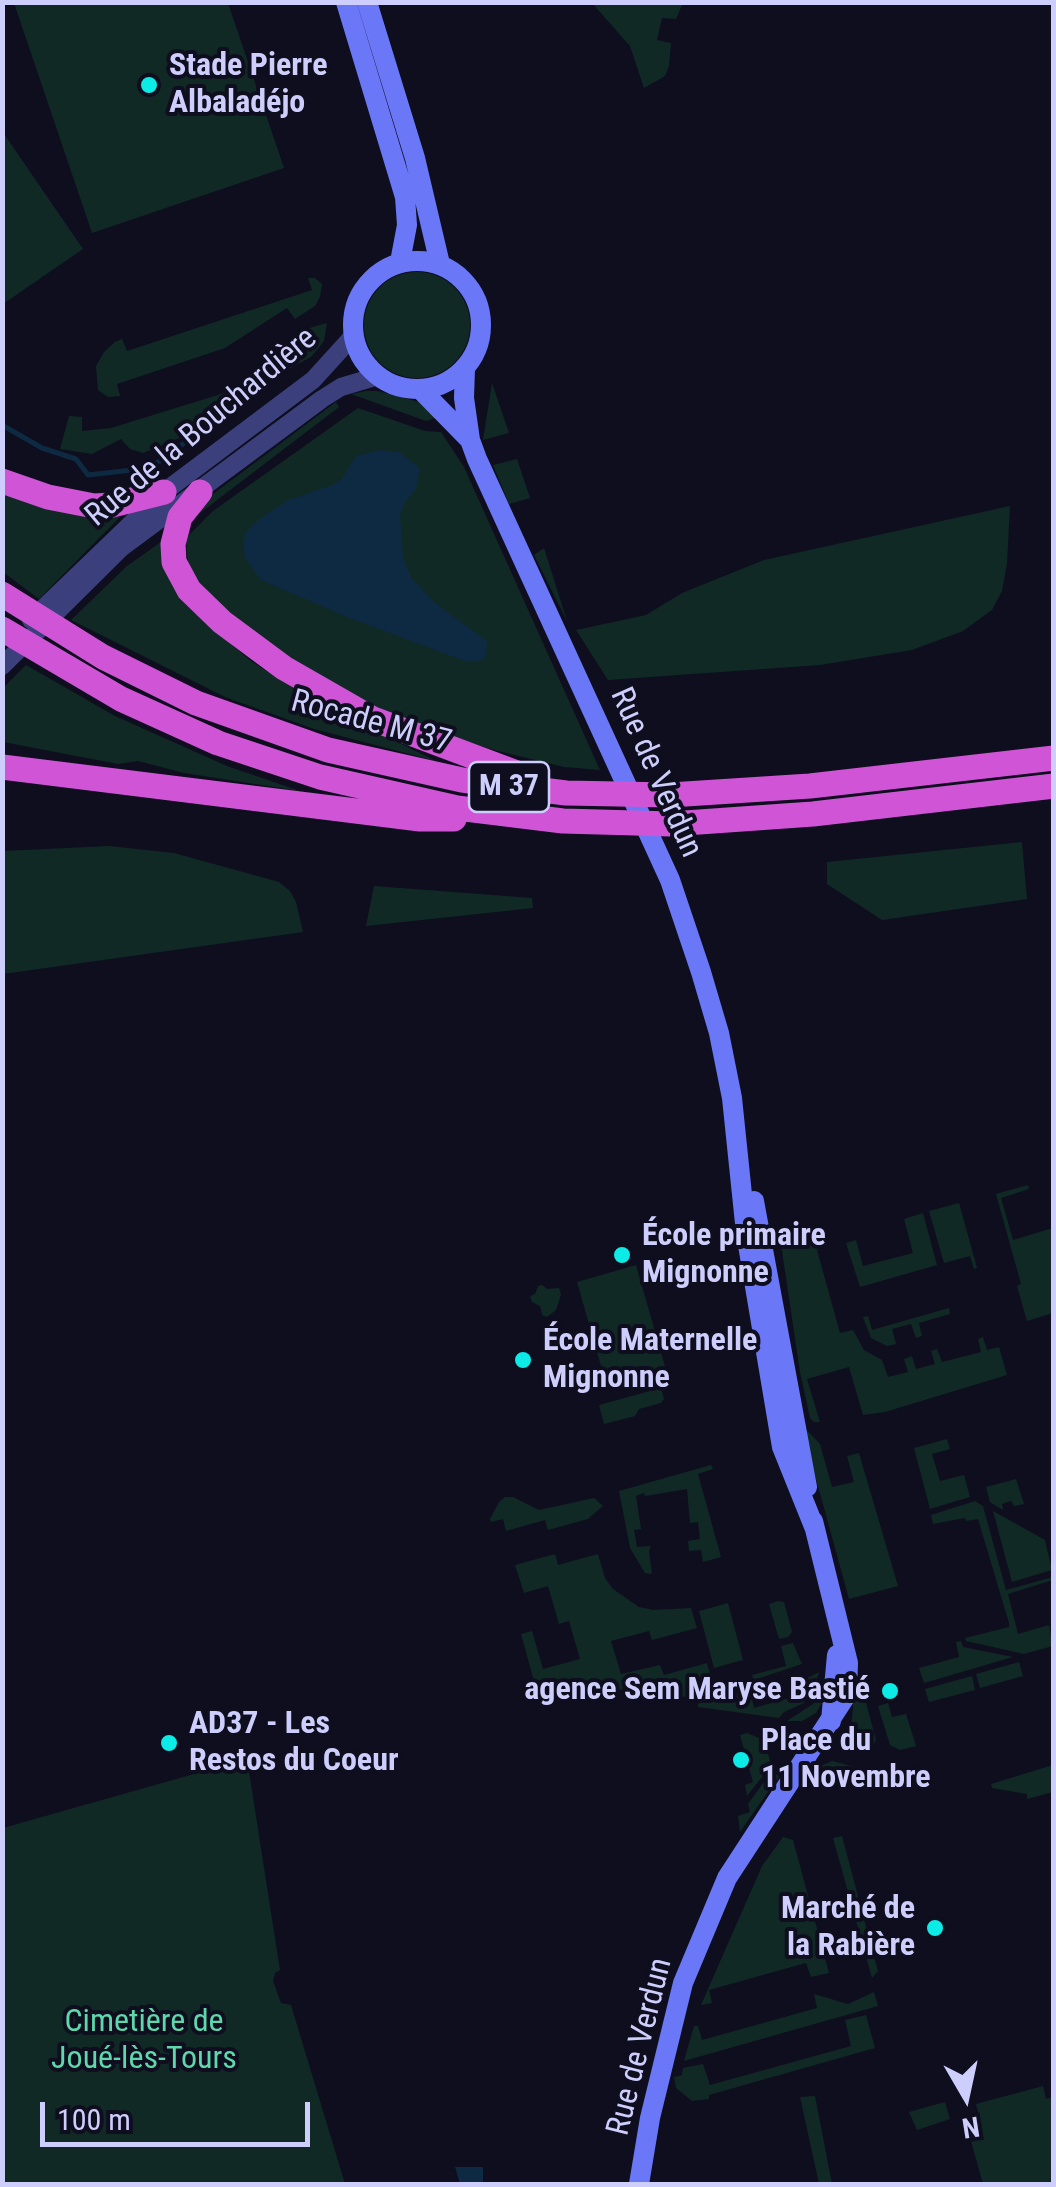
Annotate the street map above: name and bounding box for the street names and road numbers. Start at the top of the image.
street label: Rue de la Bouchardière [79,320,325,536]
street label: Rue de Verdun [601,682,709,864]
street label: Rocade M 37 [287,683,455,763]
road number: M 37 [469,762,549,812]
street label: Rue de Verdun [600,1954,682,2140]

